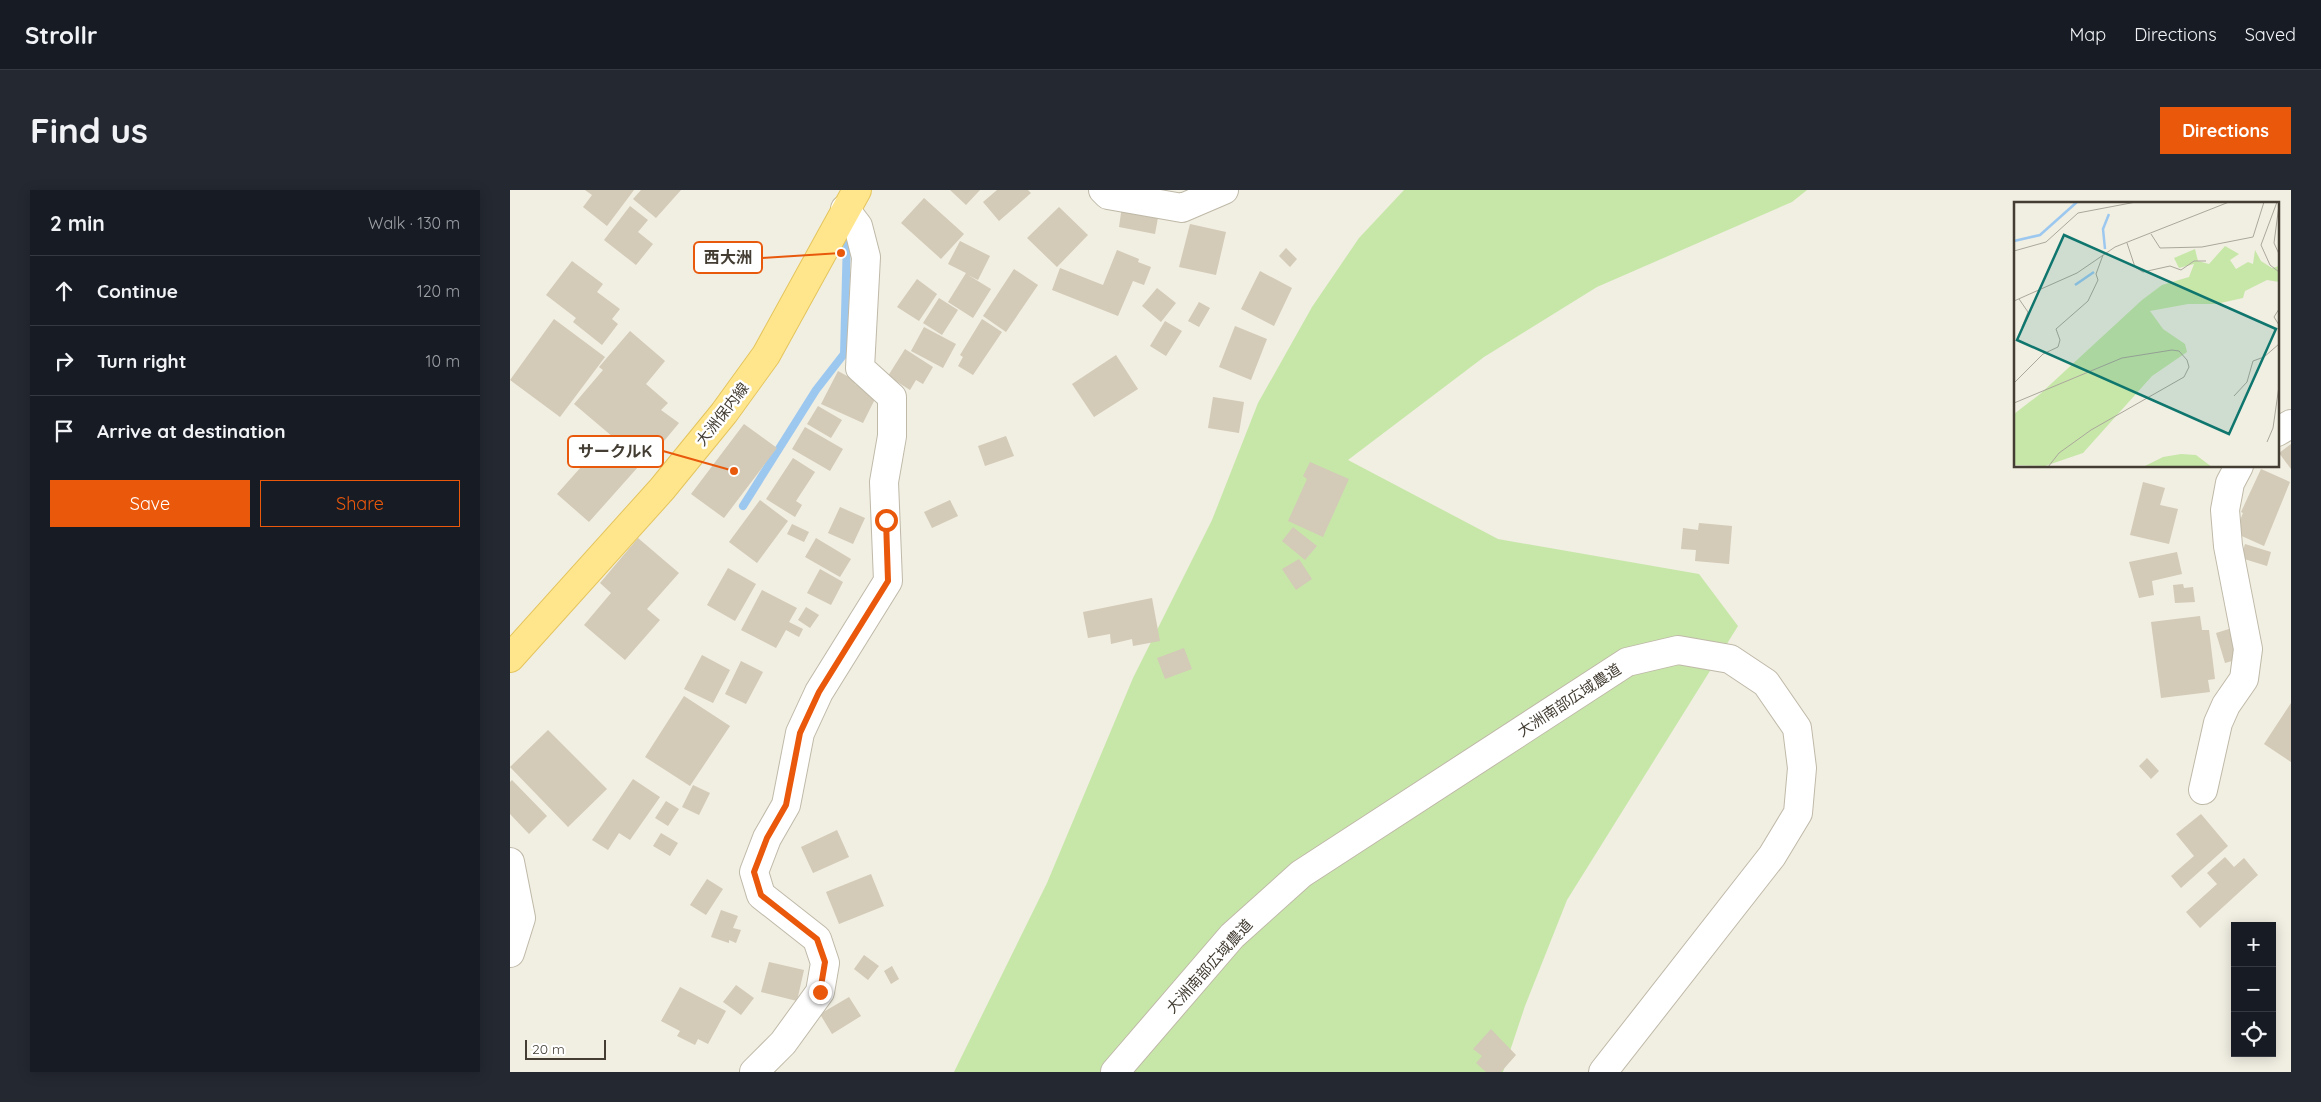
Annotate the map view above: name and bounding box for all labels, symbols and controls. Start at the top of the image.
text: Strollr [25,20,97,50]
text: Map [2069,23,2106,46]
text: Directions [2134,23,2217,46]
text: Saved [2245,23,2296,46]
button: Directions [2160,107,2291,154]
text: Find us [30,108,148,152]
inset map [2014,202,2278,468]
text: 2 min [50,210,105,236]
text: Walk · 130 m [368,213,460,233]
callout: 西大洲 [694,242,762,273]
text: 西大洲 [704,247,752,267]
icon: ahead [50,277,78,305]
text: Continue [97,279,178,303]
text: 120 m [417,281,460,301]
icon: right [50,347,78,375]
text: Turn right [97,349,186,373]
text: 10 m [426,351,460,371]
street label: 大洲保内線 [691,379,753,449]
icon: arrive [50,417,78,445]
text: Arrive at destination [97,419,286,443]
callout: サークルK [568,436,663,467]
text: サークルK [578,441,652,461]
button: Save [50,480,250,527]
button: Share [260,480,460,527]
route start [875,509,898,532]
street label: 大洲南部広域農道 [1513,659,1625,741]
street label: 大洲南部広域農道 [1162,915,1256,1017]
map controls [2231,922,2276,1057]
button: + [2231,922,2276,967]
button: − [2231,967,2276,1012]
route end [809,981,832,1004]
button: locate [2231,1012,2276,1057]
scale bar [525,1037,606,1060]
text: 20 m [532,1040,565,1058]

